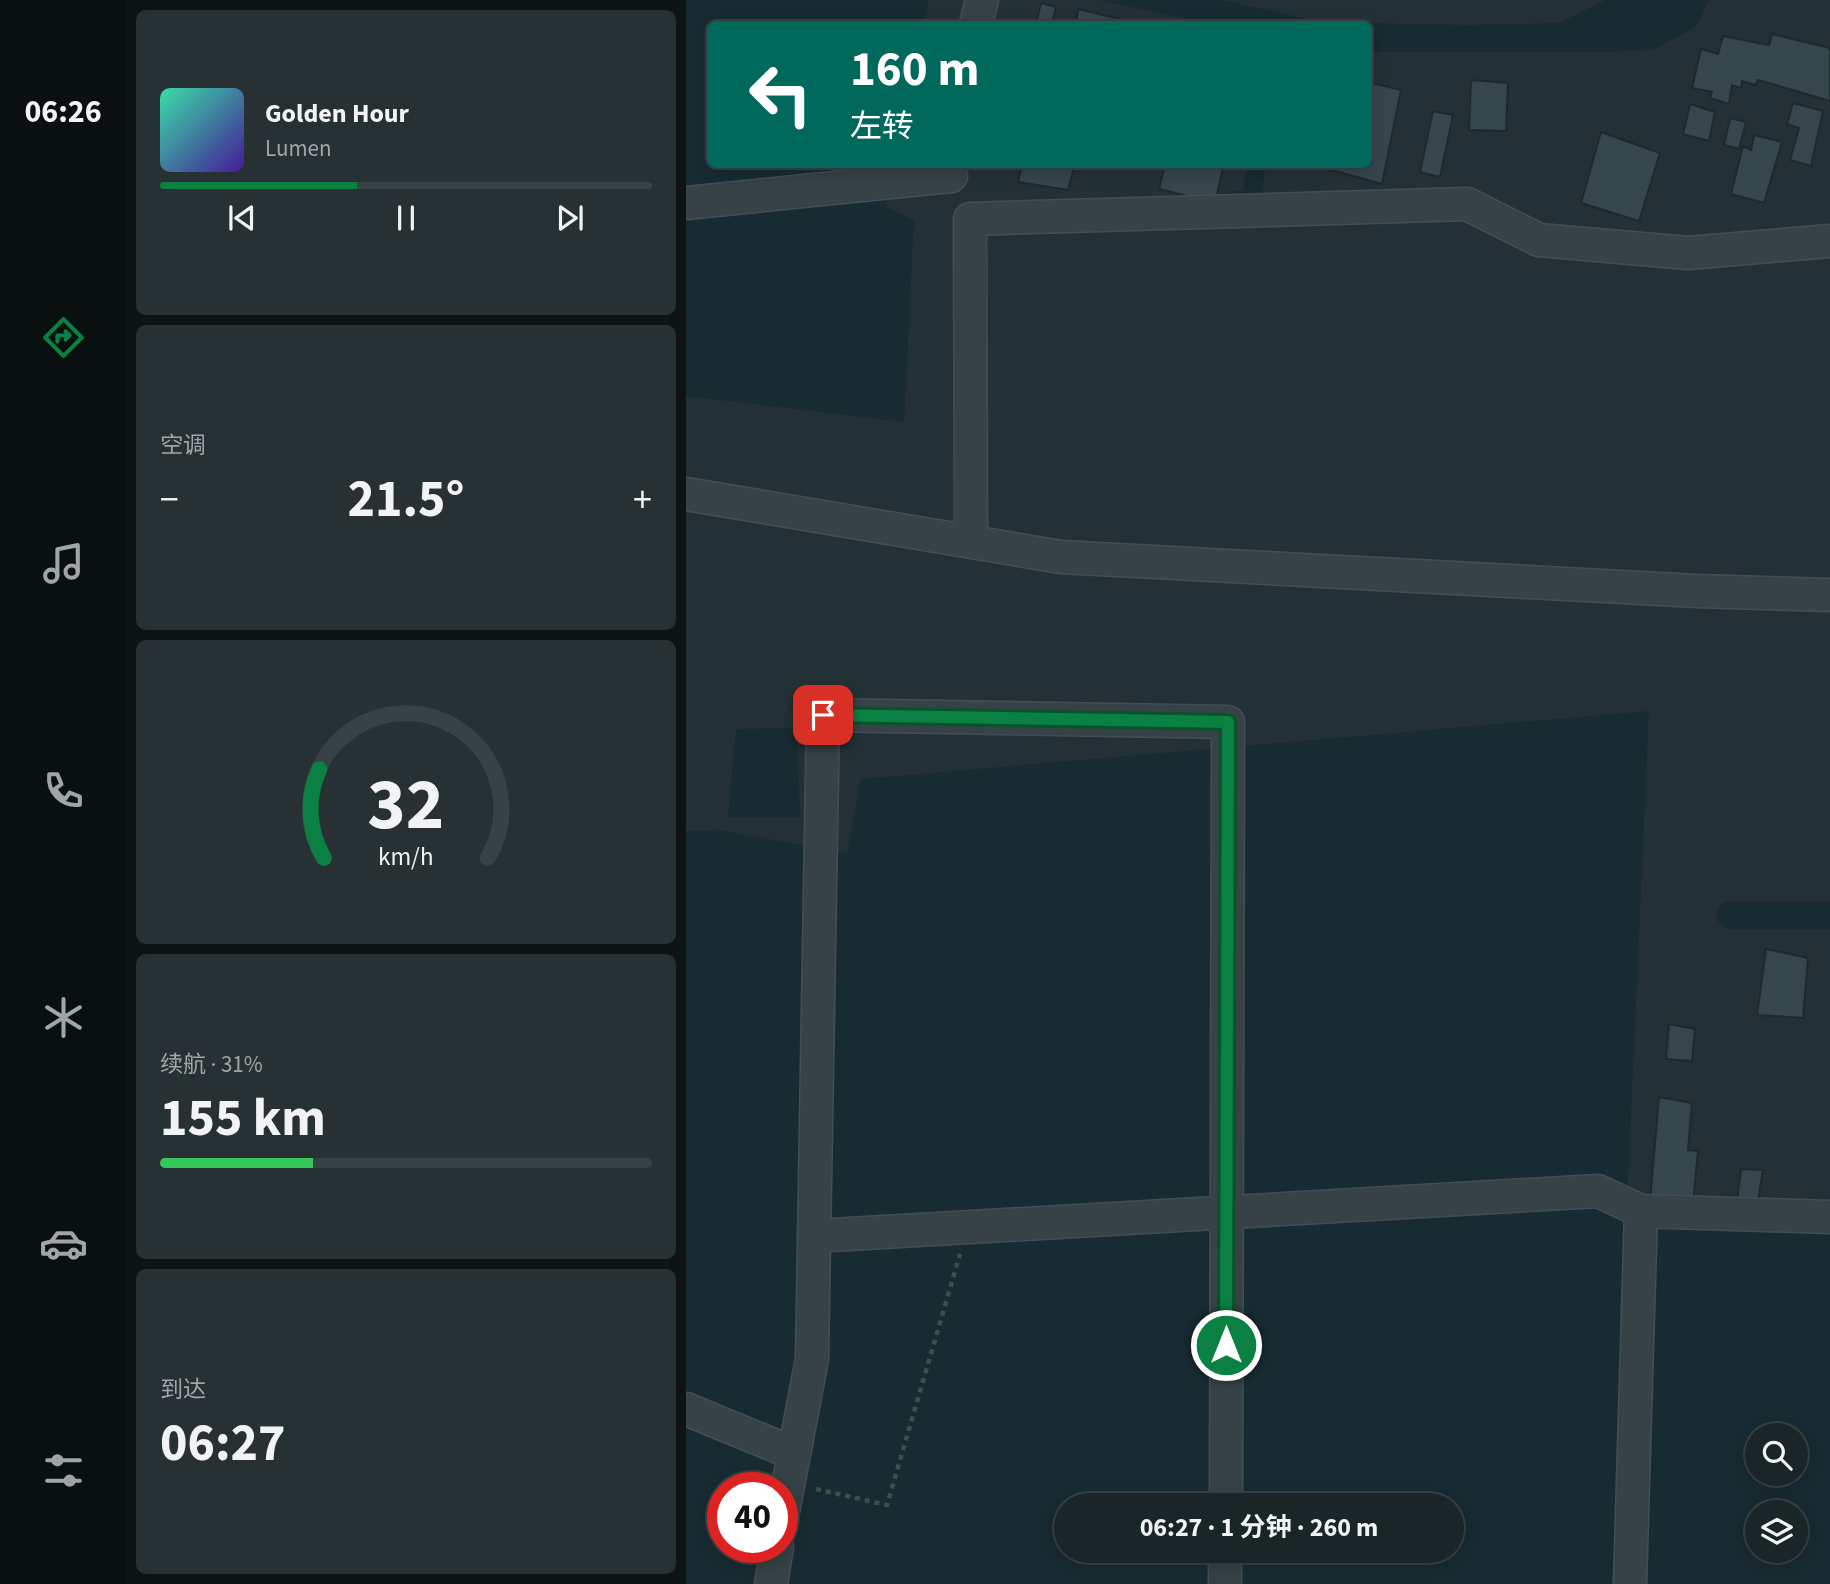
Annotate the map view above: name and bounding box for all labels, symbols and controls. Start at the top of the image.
text: 160 m [850,35,979,105]
icon: left [735,49,826,140]
text: 06:26 [24,89,102,135]
text: Golden Hour [265,95,409,132]
text: 左转 [850,104,914,150]
text: Lumen [265,132,332,165]
icon: previous [223,199,261,237]
icon: pause [387,199,425,237]
icon: next [551,199,589,237]
icon: directions [39,313,88,362]
text: 空调 [160,429,206,462]
text: 21.5° [348,463,464,537]
text: − [160,473,179,527]
text: + [633,473,652,527]
icon: music [39,539,88,588]
pin [793,685,853,745]
icon: arrive [804,696,842,734]
text: 32 [368,753,444,857]
icon: phone [39,766,88,815]
text: km/h [378,839,434,875]
icon: climate [39,993,88,1042]
text: 续航 · 31% [160,1048,263,1081]
text: 155 km [160,1082,326,1156]
icon: car [39,1219,88,1268]
position arrow [1189,1308,1263,1382]
text: 到达 [160,1373,206,1406]
text: 06:27 [160,1407,285,1481]
map controls [1745,1423,1808,1563]
button: search [1745,1423,1808,1486]
icon: filters [39,1446,88,1495]
speed limit sign: 40 [707,1472,798,1563]
button: layers [1745,1500,1808,1563]
text: 06:27 · 1 分钟 · 260 m [1140,1509,1378,1546]

